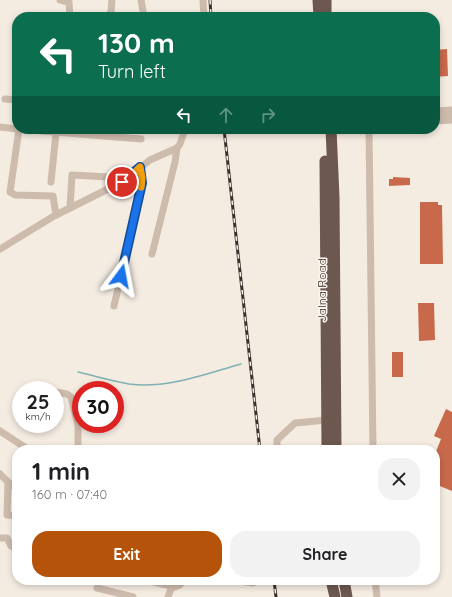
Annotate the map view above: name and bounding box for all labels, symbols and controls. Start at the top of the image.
text: 130 m [98,25,175,60]
icon: left [32,28,84,80]
text: Turn left [98,60,166,83]
icon: left [173,104,195,126]
icon: ahead [215,104,237,126]
icon: right [257,104,279,126]
pin [105,165,139,199]
icon: arrive [111,171,133,193]
position arrow [100,255,142,297]
street label: Jalna Road [314,258,329,322]
speed limit sign: 30 [72,381,124,433]
text: 25 [27,389,49,414]
text: km/h [25,410,51,423]
text: 1 min [32,456,90,486]
button: close [378,458,420,500]
text: 160 m · 07:40 [32,486,107,502]
button: Exit [32,531,222,577]
button: Share [230,531,420,577]

